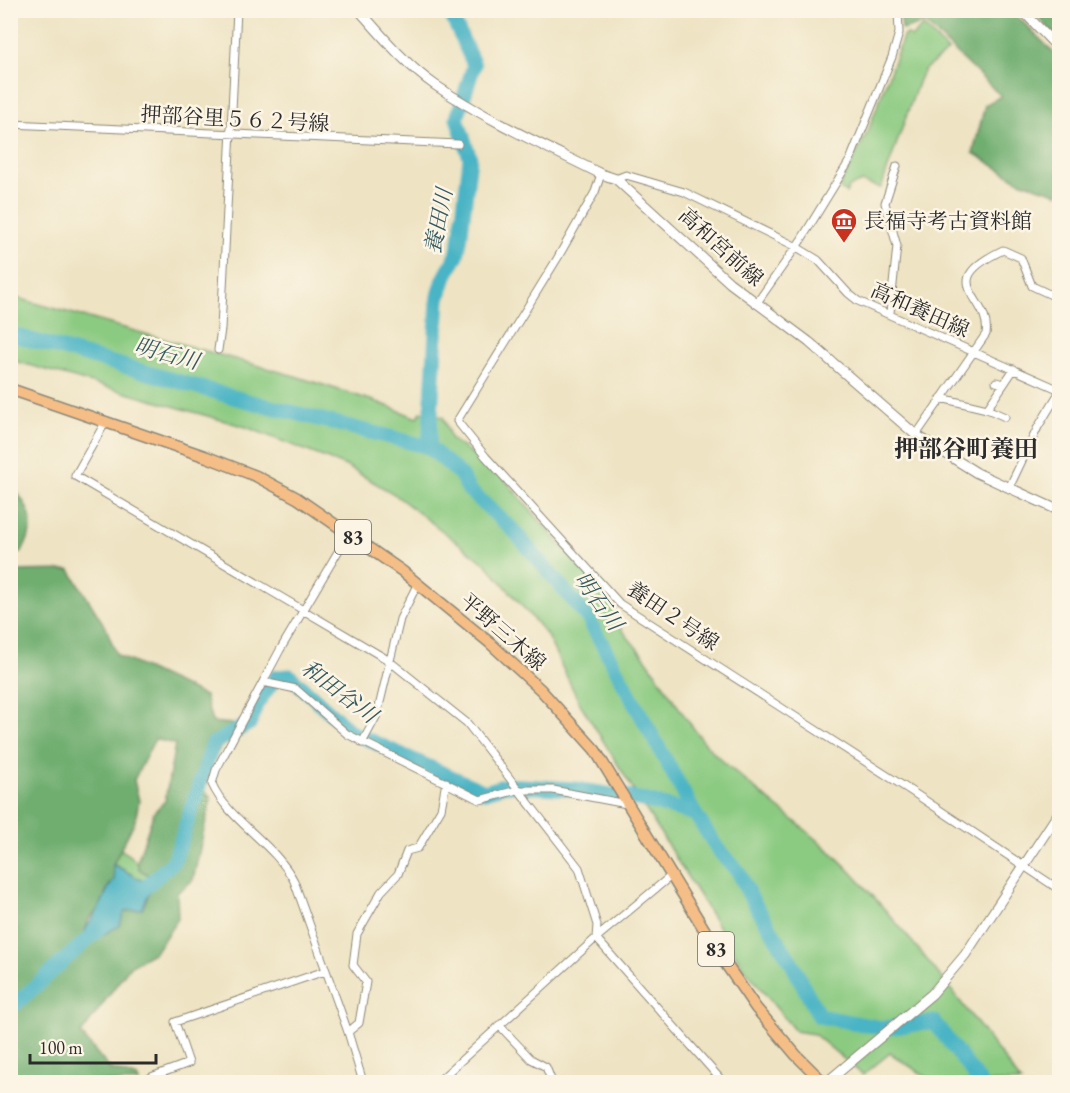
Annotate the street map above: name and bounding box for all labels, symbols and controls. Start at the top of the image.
street label: 押部谷里５６２号線 [140,100,330,137]
water label: 養田川 [418,184,459,256]
street label: 高和宮前線 [673,201,769,292]
museum icon: 長福寺考古資料館 [829,206,859,244]
place label: 長福寺考古資料館 [864,207,1032,234]
street label: 高和養田線 [867,276,974,343]
water label: 明石川 [131,331,204,377]
district label: 押部谷町養田 [894,433,1038,464]
road number: 83 [335,520,371,554]
water label: 明石川 [567,566,631,638]
street label: 養田２号線 [622,575,724,656]
street label: 平野三木線 [455,587,552,676]
water label: 和田谷川 [296,653,385,731]
road number: 83 [698,932,734,966]
scale bar [30,1027,156,1065]
text: 100 m [39,1036,83,1059]

